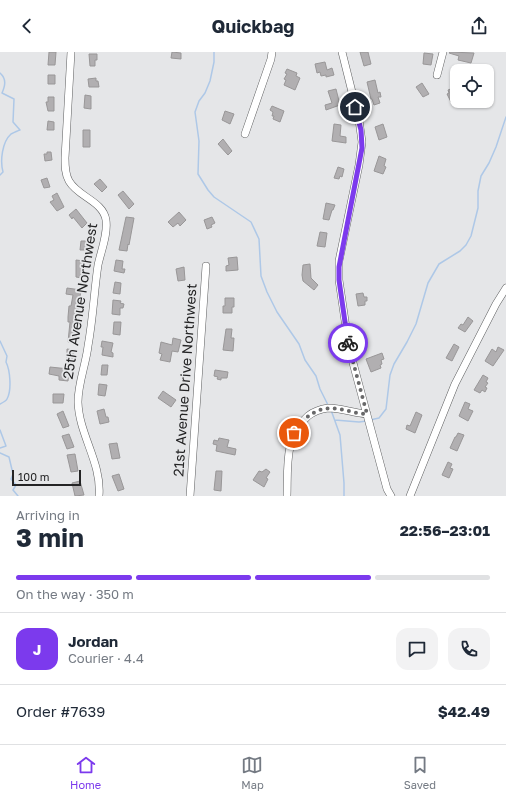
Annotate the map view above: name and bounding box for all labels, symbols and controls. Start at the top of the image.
icon: back [16,15,38,37]
text: Quickbag [212,15,294,37]
icon: share [468,15,490,37]
map controls [450,64,494,108]
button: locate [450,64,494,108]
pin [338,90,372,124]
icon: home [344,96,366,118]
street label: 25th Avenue Northwest [59,222,100,380]
street label: 21st Avenue Drive Northwest [169,283,200,477]
courier [328,323,368,363]
icon: bike [337,332,359,354]
pin [277,416,311,450]
icon: bag [283,422,305,444]
scale bar [12,468,81,487]
text: 100 m [18,470,49,483]
text: Arriving in [16,507,80,523]
text: 22:56–23:01 [400,521,490,539]
text: 3 min [16,522,84,553]
text: On the way · 350 m [16,586,134,602]
button: chat [396,628,438,670]
button: phone [448,628,490,670]
text: Jordan [68,632,118,650]
text: J [33,640,41,658]
text: Courier · 4.4 [68,650,144,666]
text: Order #7639 [16,702,105,720]
text: $42.49 [438,702,490,720]
tab: Home [70,754,101,791]
tab: Map [241,754,264,791]
tab: Saved [404,754,436,791]

